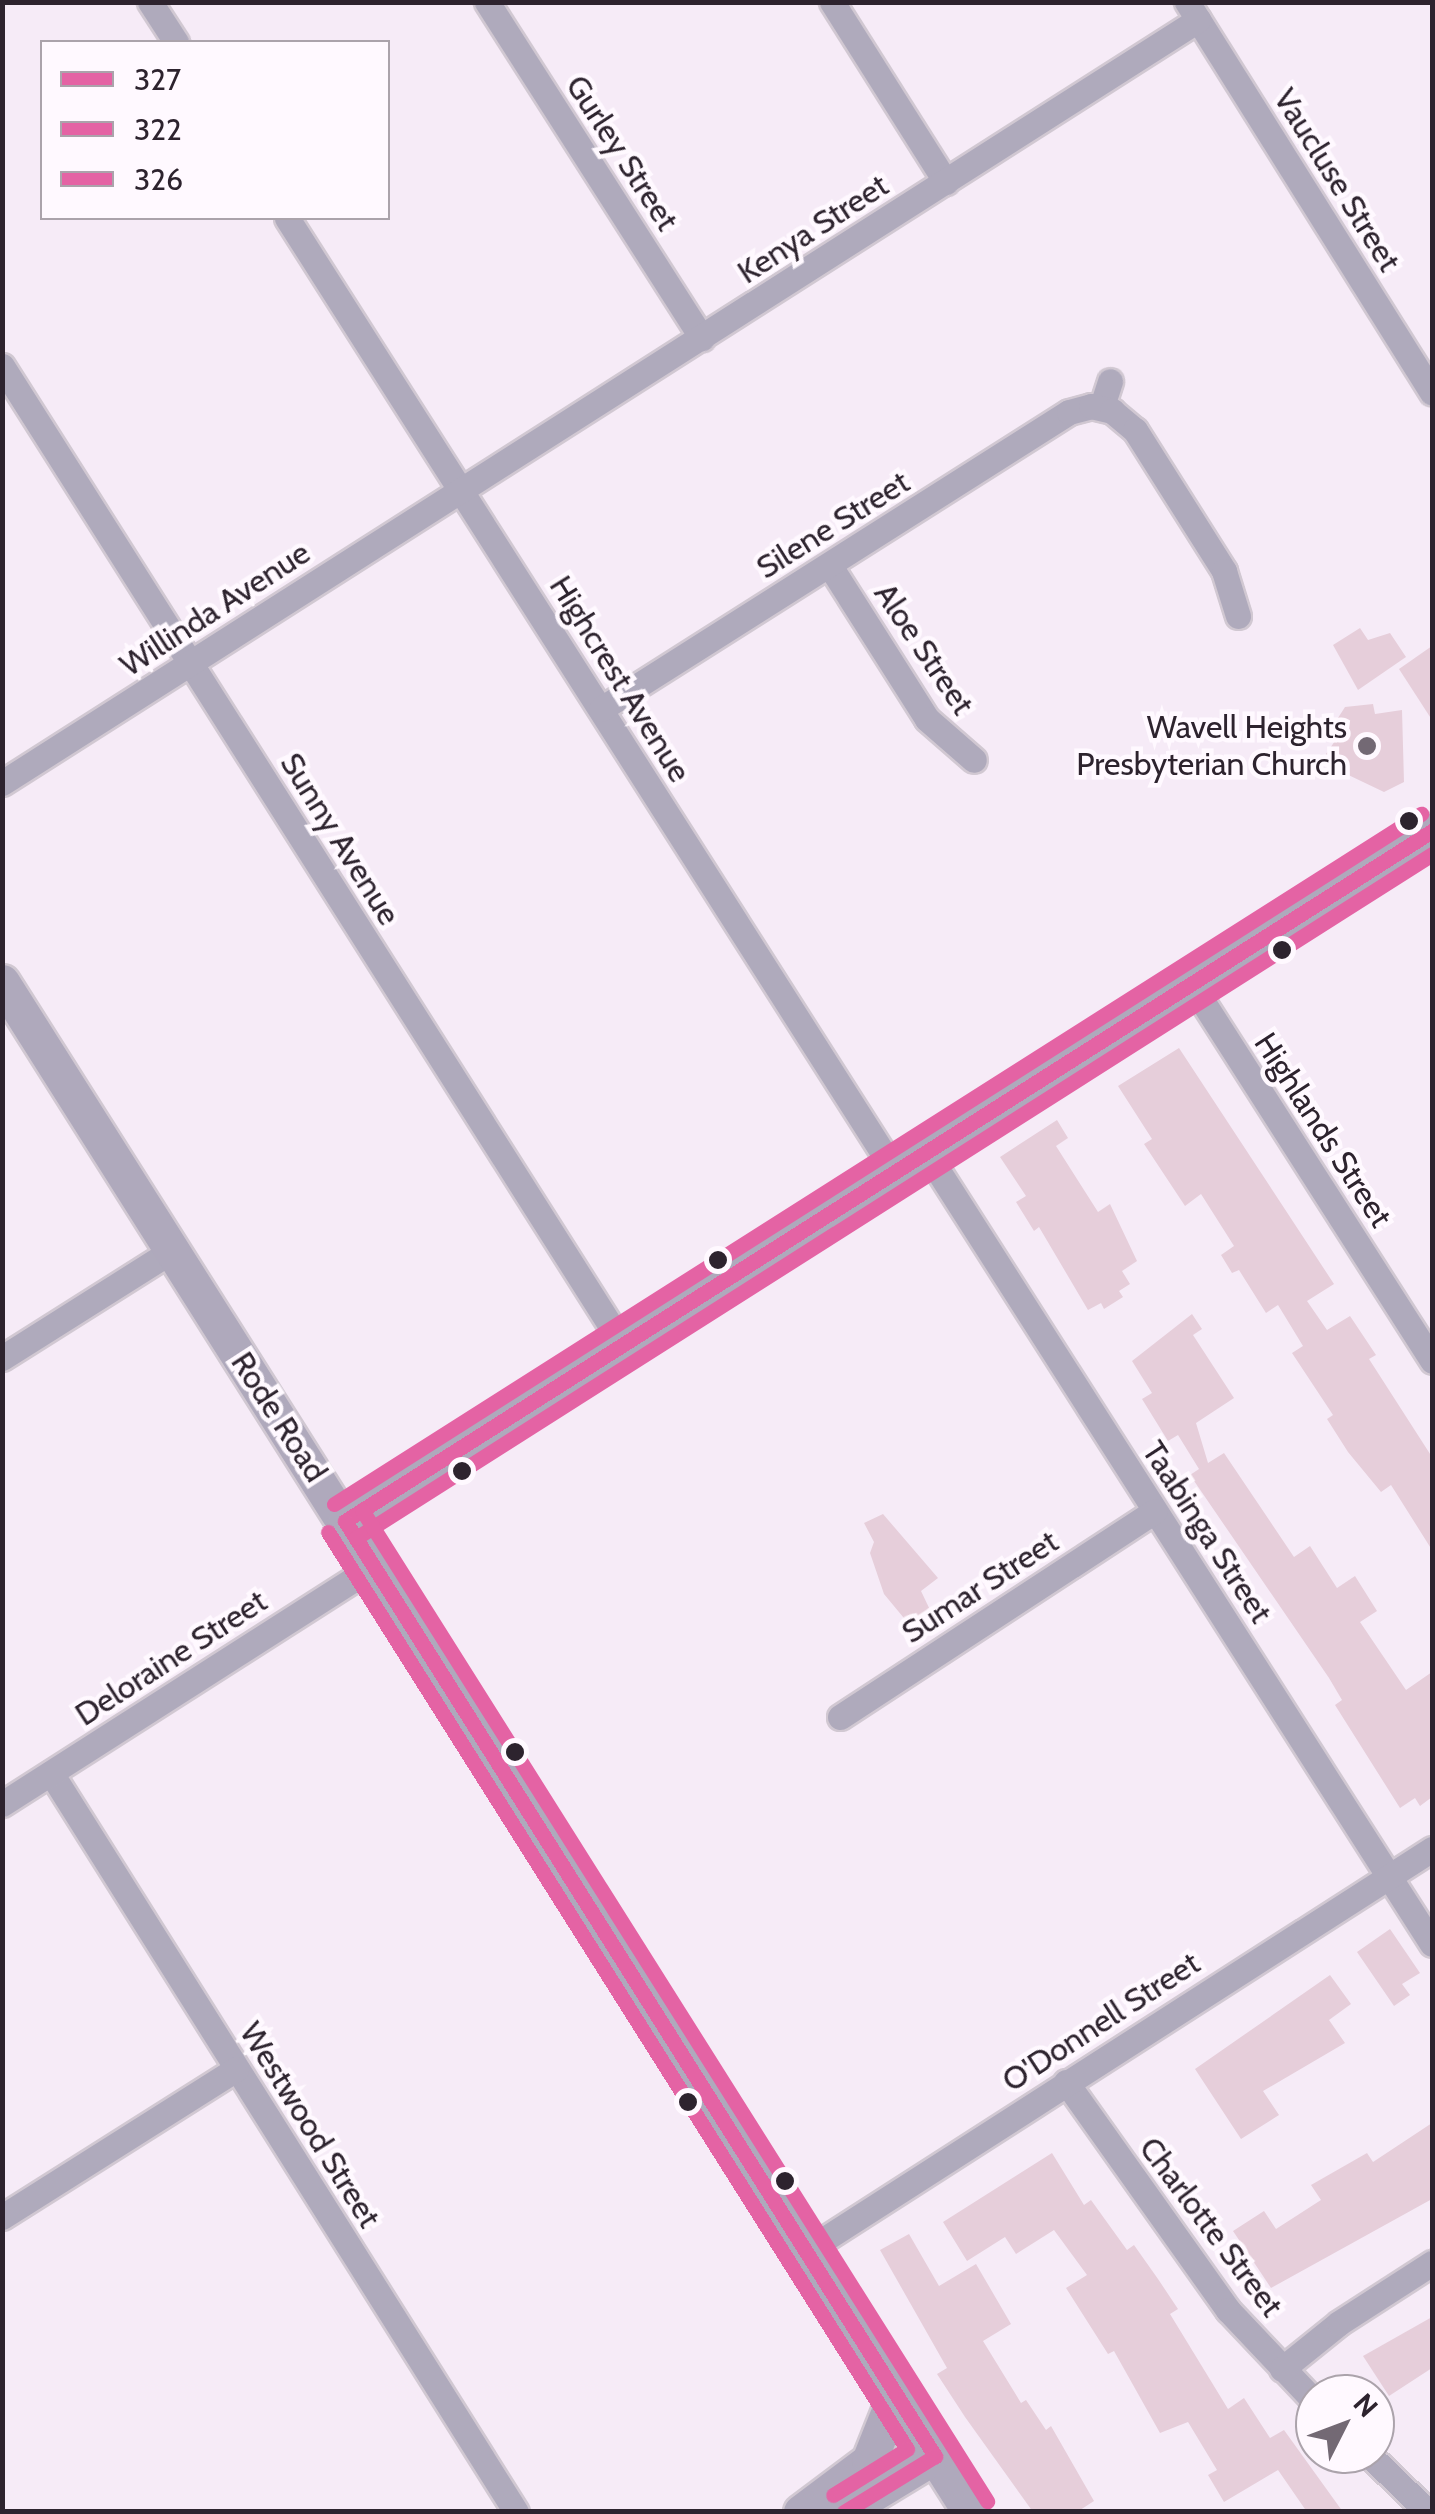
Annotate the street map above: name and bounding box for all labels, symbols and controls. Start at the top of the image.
legend [40,40,390,220]
text: 327 [134,61,181,98]
street label: Gurley Street [558,68,686,238]
street label: Vaucluse Street [1266,82,1408,278]
text: 322 [134,111,182,148]
text: 326 [134,161,183,198]
street label: Kenya Street [731,166,895,292]
street label: Silene Street [750,463,916,587]
street label: Willinda Avenue [113,533,317,685]
street label: Highcrest Avenue [541,569,699,789]
street label: Aloe Street [866,576,982,722]
place label: Wavell Heights Presbyterian Church [1076,709,1347,784]
marker: Wavell Heights Presbyterian Church [1356,735,1378,757]
street label: Sunny Avenue [272,746,408,932]
unlabelled marker [1399,811,1419,831]
unlabelled marker [1272,940,1292,960]
street label: Highlands Street [1246,1026,1400,1234]
unlabelled marker [708,1250,728,1270]
street label: Rode Road [223,1345,335,1489]
street label: Taabinga Street [1134,1434,1280,1630]
unlabelled marker [452,1461,472,1481]
street label: Sumar Street [895,1522,1065,1652]
street label: Deloraine Street [68,1582,274,1734]
unlabelled marker [505,1742,525,1762]
street label: O'Donnell Street [995,1944,1207,2100]
street label: Westwood Street [231,2015,389,2235]
unlabelled marker [678,2092,698,2112]
street label: Charlotte Street [1131,2130,1291,2324]
unlabelled marker [775,2171,795,2191]
north arrow [1295,2374,1395,2474]
text: N [1347,2387,1385,2424]

